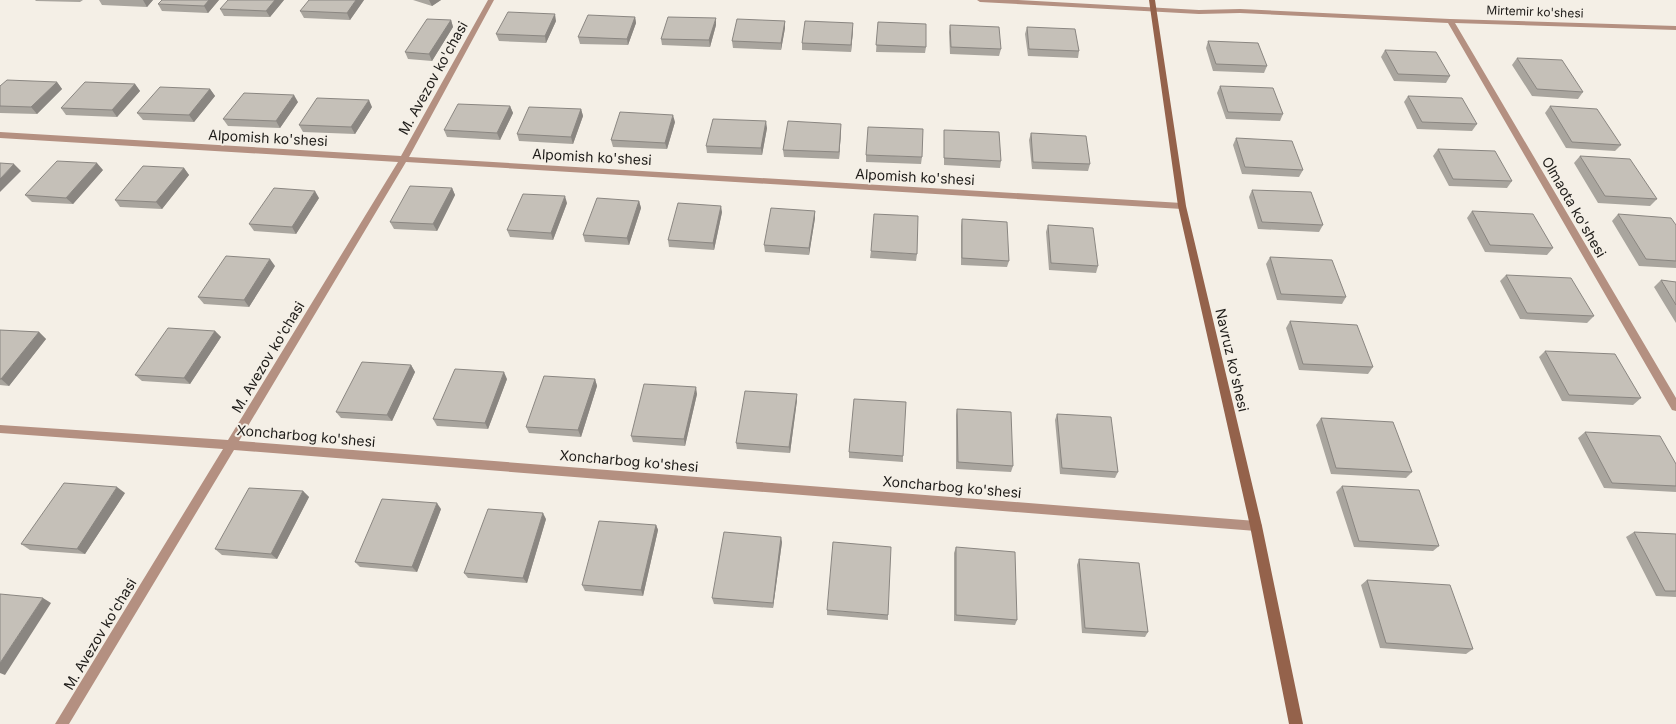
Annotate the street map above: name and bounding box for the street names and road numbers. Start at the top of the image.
street label: Mirtemir ko'shesi [1486,2,1584,21]
street label: M. Avezov ko'chasi [394,18,471,137]
street label: Alpomish ko'shesi [208,126,328,149]
street label: Alpomish ko'shesi [532,145,652,168]
street label: Olmaota ko'shesi [1539,153,1610,260]
street label: Alpomish ko'shesi [855,165,975,188]
street label: M. Avezov ko'chasi [228,298,308,415]
street label: Navruz ko'shesi [1212,307,1253,413]
street label: Xoncharbog ko'shesi [236,421,376,450]
street label: Xoncharbog ko'shesi [559,446,699,475]
street label: Xoncharbog ko'shesi [882,472,1022,501]
street label: M. Avezov ko'chasi [60,575,140,692]

